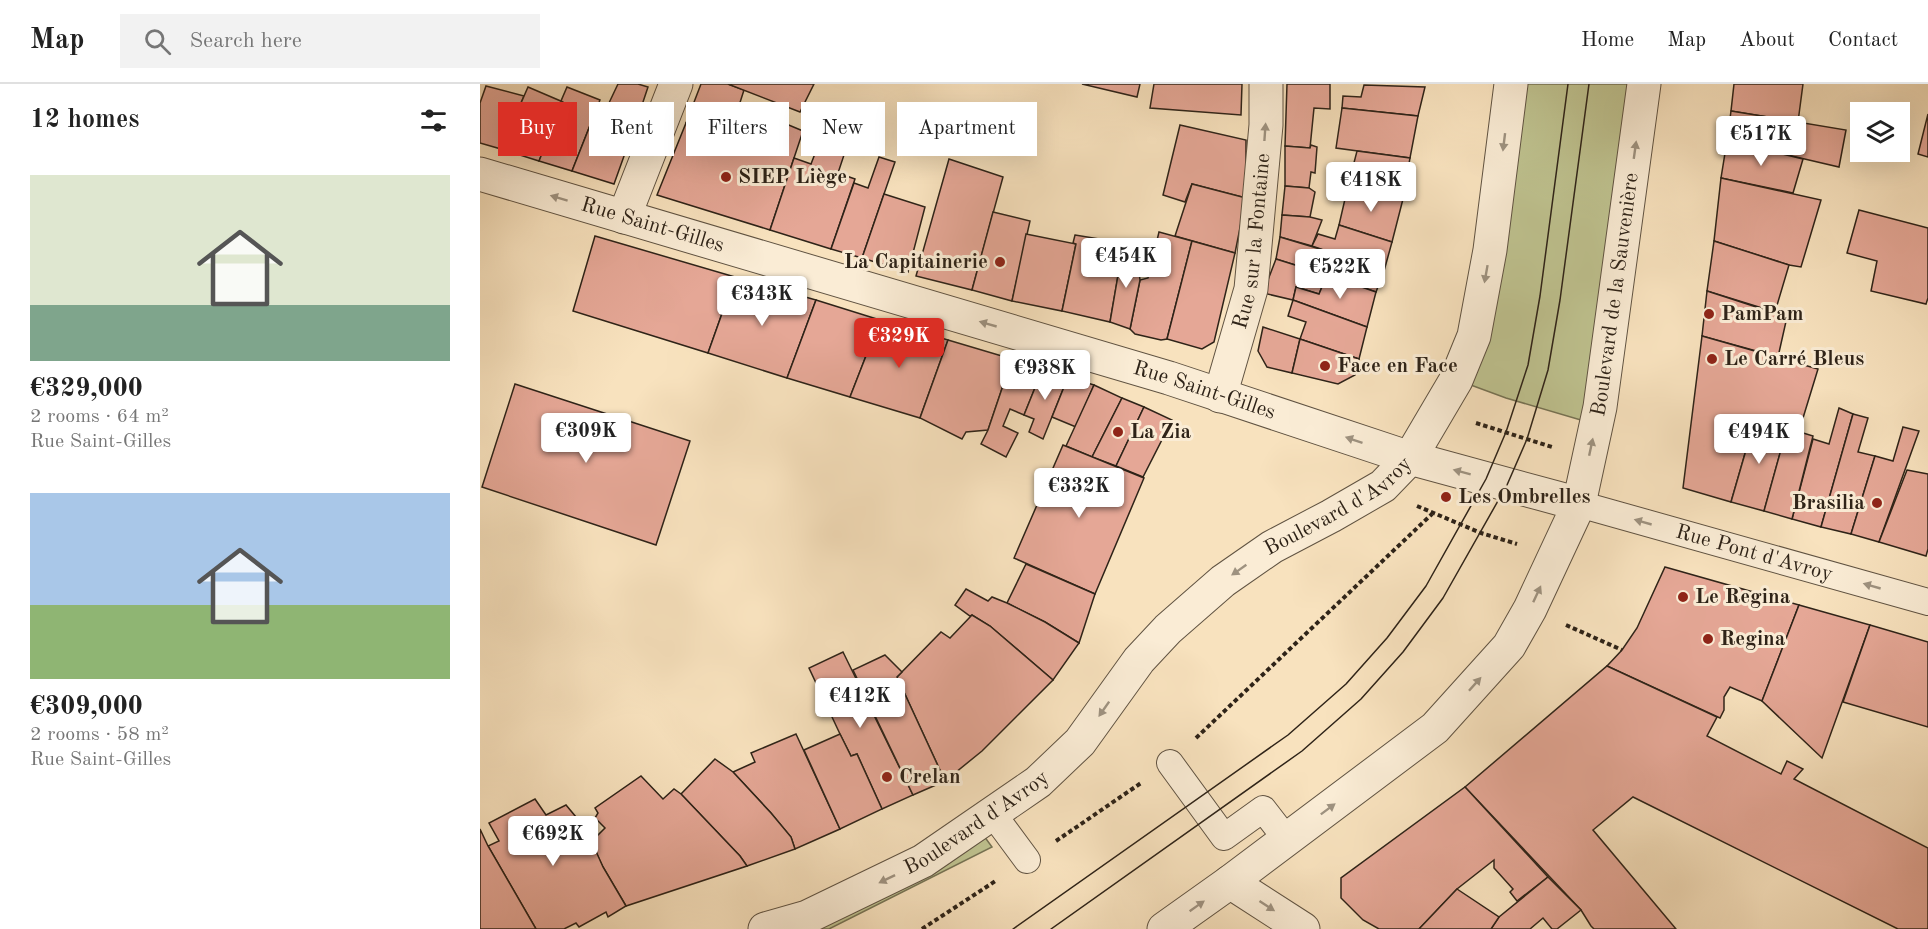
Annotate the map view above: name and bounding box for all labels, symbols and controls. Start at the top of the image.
search box [120,14,540,68]
icon: search [141,25,174,58]
text: Map [30,27,84,55]
text: Search here [189,30,302,52]
text: Home [1581,30,1634,51]
text: Map [1667,30,1706,51]
text: About [1739,30,1795,51]
text: Contact [1828,30,1898,51]
chip: Buy [498,102,577,156]
chip: Rent [589,102,674,156]
chip: Filters [686,102,789,156]
chip: New [801,102,885,156]
chip: Apartment [897,102,1037,156]
map controls [1850,102,1910,162]
button: layers [1850,102,1910,162]
icon: filters [417,104,450,137]
text: 12 homes [30,107,139,133]
pin: €517K [1719,116,1803,167]
one-way arrow [1261,122,1270,141]
text: €517K [1730,125,1792,145]
one-way arrow [1499,133,1508,152]
one-way arrow [1630,140,1639,159]
street label: Rue sur la Fontaine [1229,152,1274,331]
pin: €418K [1329,162,1413,213]
place label: SIEP Liège [738,167,847,188]
marker: SIEP Liège [719,170,733,184]
text: €418K [1340,171,1402,191]
street label: Boulevard de la Sauvenière [1588,171,1642,418]
one-way arrow [550,193,568,202]
street label: Rue Saint-Gilles [579,194,727,256]
icon: home [186,214,294,322]
pin: €454K [1084,238,1168,289]
text: €454K [1095,247,1157,267]
pin: €522K [1298,249,1382,300]
place label: La Capitainerie [844,252,988,273]
marker: La Capitainerie [993,255,1007,269]
text: €522K [1309,258,1371,278]
one-way arrow [1481,265,1490,284]
pin: €343K [720,276,804,327]
text: €343K [731,285,793,305]
place label: PamPam [1721,304,1804,325]
marker: PamPam [1702,307,1716,321]
pin: €329K [857,318,941,369]
one-way arrow [979,319,997,329]
text: €329K [868,327,930,347]
place label: Le Carré Bleus [1724,349,1864,370]
pin: €938K [1003,350,1087,401]
marker: Le Carré Bleus [1705,352,1719,366]
place label: Face en Face [1337,356,1458,377]
street label: Rue Saint-Gilles [1131,358,1278,423]
text: €938K [1014,359,1076,379]
marker: Face en Face [1318,359,1332,373]
text: €329,000 [30,376,143,402]
text: 2 rooms · 64 m² [30,407,169,427]
pin: €309K [544,413,628,464]
pin: €494K [1717,414,1801,465]
text: €309K [555,422,617,442]
place label: La Zia [1130,422,1192,443]
text: €494K [1728,423,1790,443]
marker: La Zia [1111,425,1125,439]
text: Rue Saint-Gilles [30,432,171,452]
one-way arrow [1345,434,1363,444]
one-way arrow [1587,437,1596,456]
street label: Boulevard d'Avroy [1261,453,1416,560]
one-way arrow [1452,467,1470,476]
pin: €332K [1037,468,1121,519]
text: €332K [1048,477,1110,497]
place label: Les Ombrelles [1458,487,1591,508]
marker: Les Ombrelles [1439,490,1453,504]
place label: Brasilia [1792,493,1865,514]
marker: Brasilia [1870,496,1884,510]
one-way arrow [1634,517,1652,526]
street label: Rue Pont d'Avroy [1673,521,1835,585]
icon: home [186,532,294,640]
one-way arrow [1231,564,1247,576]
one-way arrow [1863,581,1881,590]
one-way arrow [1532,586,1541,603]
place label: Le Regina [1695,587,1791,608]
marker: Le Regina [1676,590,1690,604]
place label: Regina [1720,629,1786,650]
marker: Regina [1701,632,1715,646]
one-way arrow [1468,677,1482,691]
pin: €412K [818,678,902,729]
text: €412K [829,687,891,707]
text: €309,000 [30,694,143,720]
one-way arrow [1098,700,1109,717]
text: 2 rooms · 58 m² [30,725,169,745]
text: Rue Saint-Gilles [30,750,171,770]
place label: Crelan [899,767,961,788]
street label: Boulevard d'Avroy [901,767,1053,879]
marker: Crelan [880,770,894,784]
one-way arrow [1320,804,1335,816]
pin: €692K [511,816,595,867]
text: €692K [522,825,584,845]
one-way arrow [878,874,895,883]
one-way arrow [1189,900,1205,912]
one-way arrow [1259,900,1275,911]

